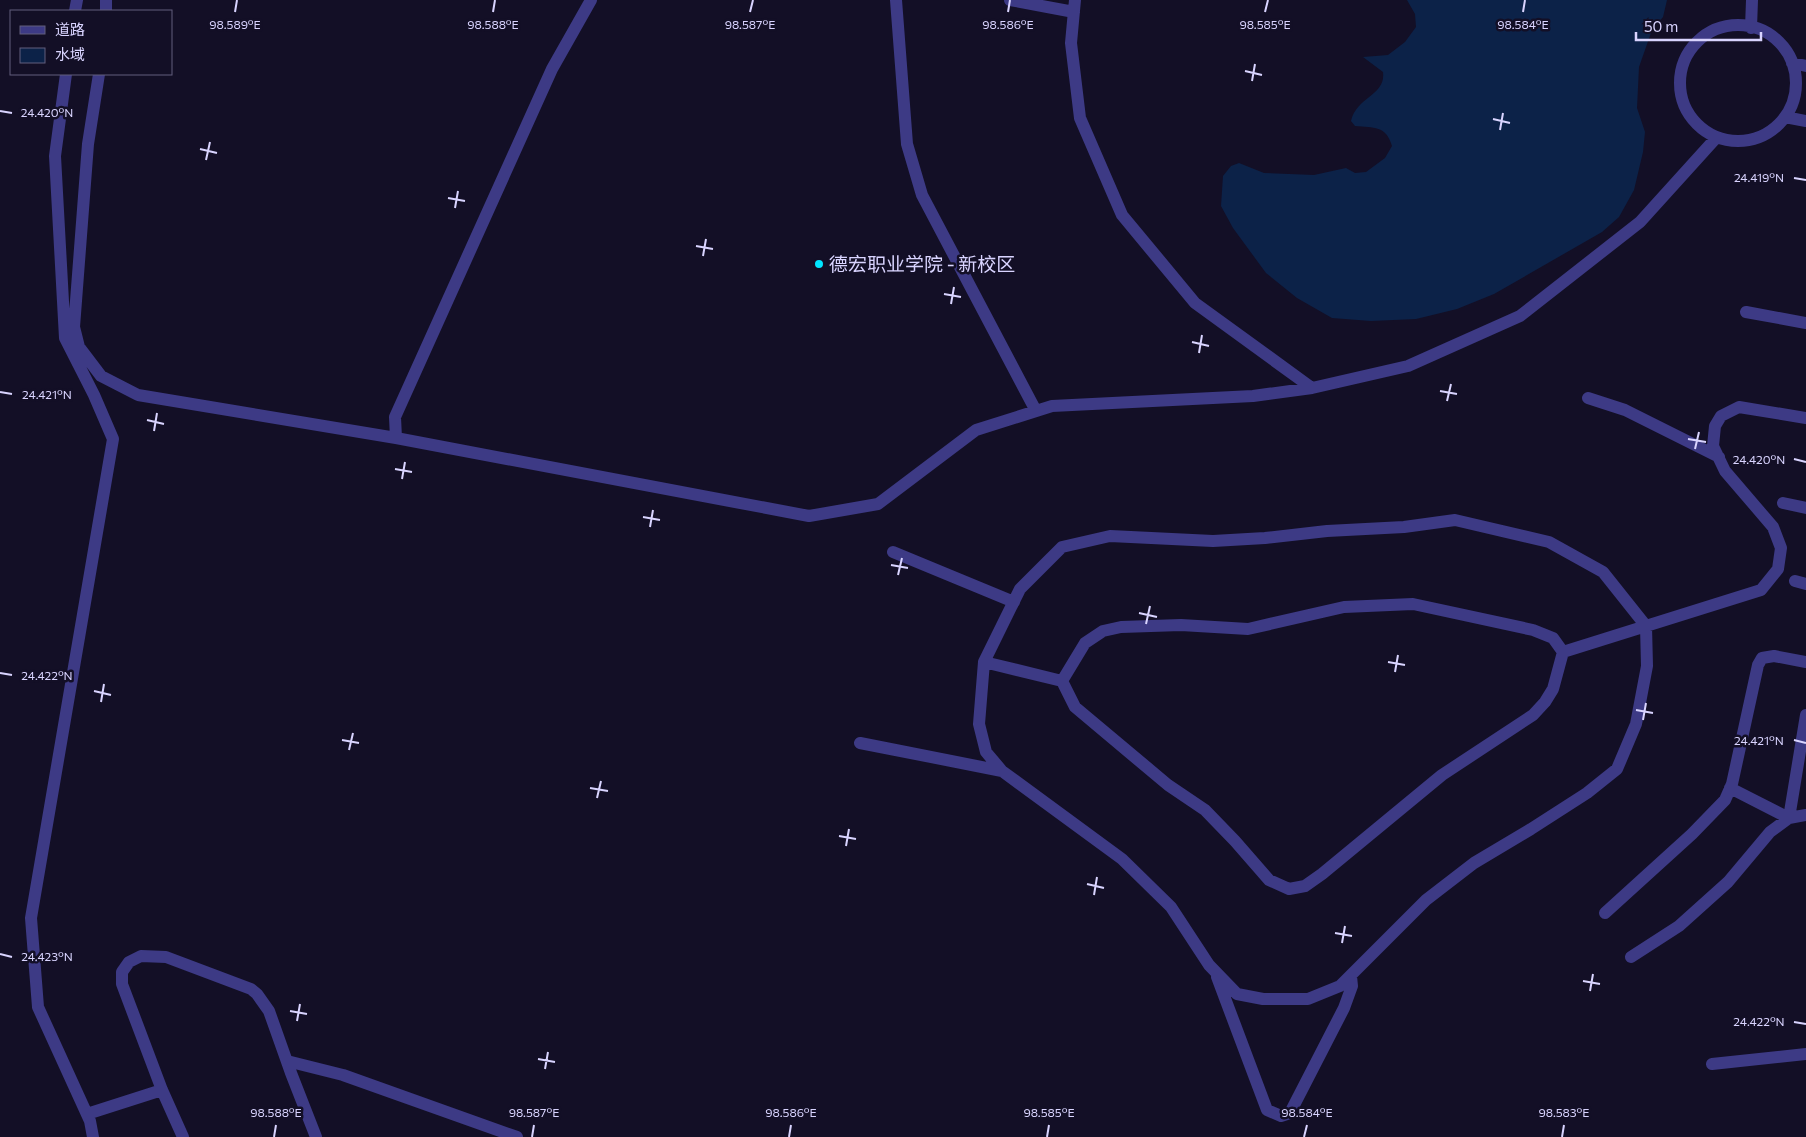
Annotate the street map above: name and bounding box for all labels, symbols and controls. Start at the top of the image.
legend [10,10,172,75]
scale bar [1636,10,1761,42]
text: 98.589°E [209,17,261,31]
text: 98.588°E [467,17,519,31]
text: 98.587°E [725,17,775,31]
text: 98.586°E [982,17,1034,31]
text: 98.585°E [1239,17,1291,31]
text: 98.584°E [1497,17,1549,31]
text: 50 m [1644,17,1678,35]
text: 道路 [55,20,85,38]
text: 水域 [55,45,85,63]
text: 24.420°N [21,105,73,119]
text: 24.419°N [1734,170,1784,184]
place label: 德宏职业学院 - 新校区 [829,252,1015,275]
marker: 德宏职业学院 - 新校区 [813,258,825,270]
text: 24.421°N [22,387,72,401]
text: 24.420°N [1733,452,1785,466]
text: 24.422°N [21,668,73,682]
text: 24.421°N [1734,733,1784,747]
text: 24.423°N [21,949,73,963]
text: 24.422°N [1733,1014,1785,1028]
text: 98.588°E [250,1105,302,1119]
text: 98.587°E [509,1105,559,1119]
text: 98.586°E [765,1105,817,1119]
text: 98.585°E [1023,1105,1075,1119]
text: 98.584°E [1281,1105,1333,1119]
text: 98.583°E [1539,1105,1589,1119]

